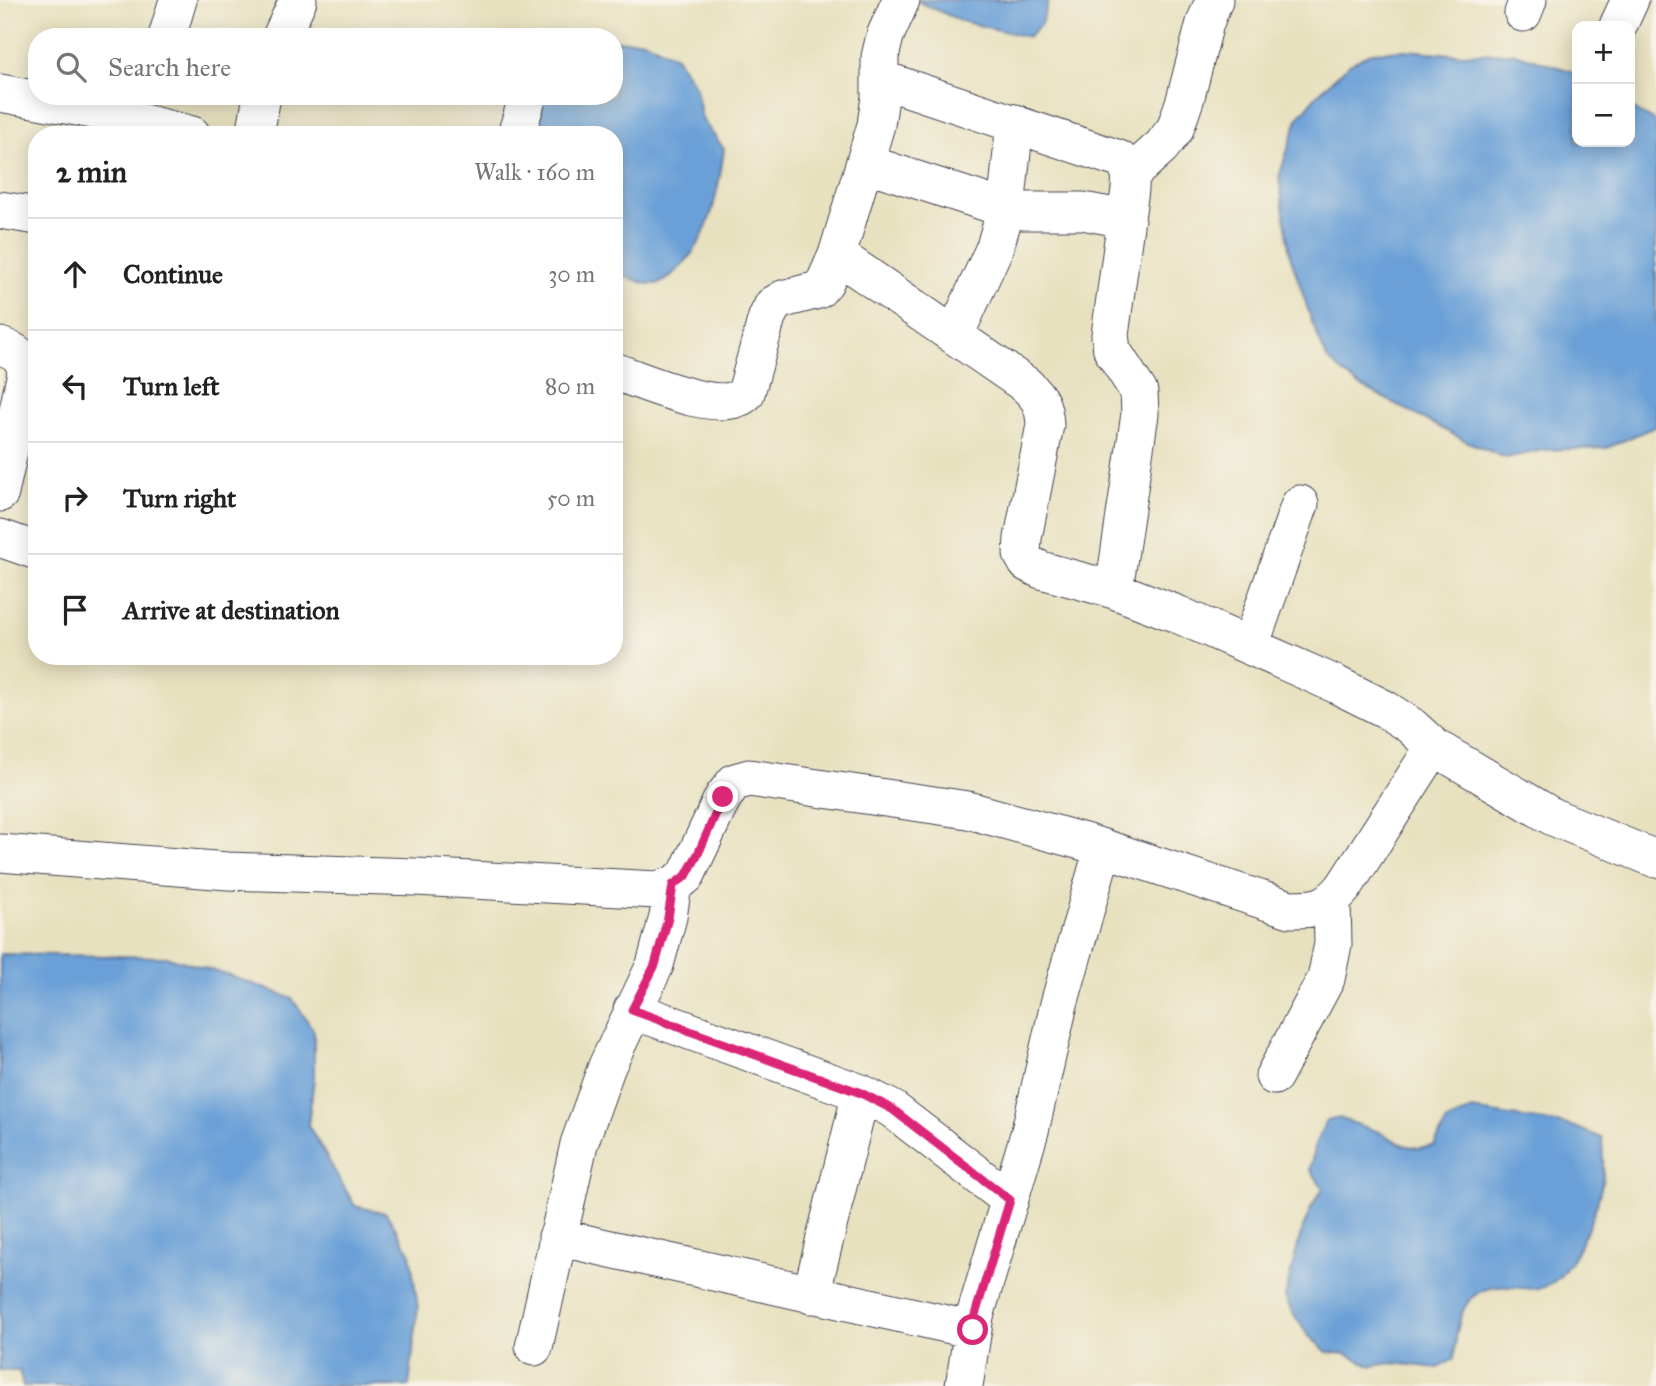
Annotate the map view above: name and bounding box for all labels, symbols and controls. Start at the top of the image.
map controls [1572,21,1635,147]
button: + [1572,21,1635,84]
search box [28,28,623,105]
icon: search [52,48,90,86]
text: Search here [108,51,231,83]
button: − [1572,84,1635,147]
text: 2 min [56,154,127,190]
text: Walk · 160 m [474,158,595,186]
icon: ahead [56,255,94,293]
text: Continue [123,258,223,290]
text: 30 m [548,260,595,288]
icon: left [56,367,94,405]
text: Turn left [123,370,219,402]
text: 80 m [545,372,595,400]
icon: right [56,479,94,517]
text: Turn right [123,482,236,514]
text: 50 m [547,484,595,512]
icon: arrive [56,591,94,629]
text: Arrive at destination [123,594,340,626]
route end [707,781,738,812]
route start [957,1314,988,1345]

